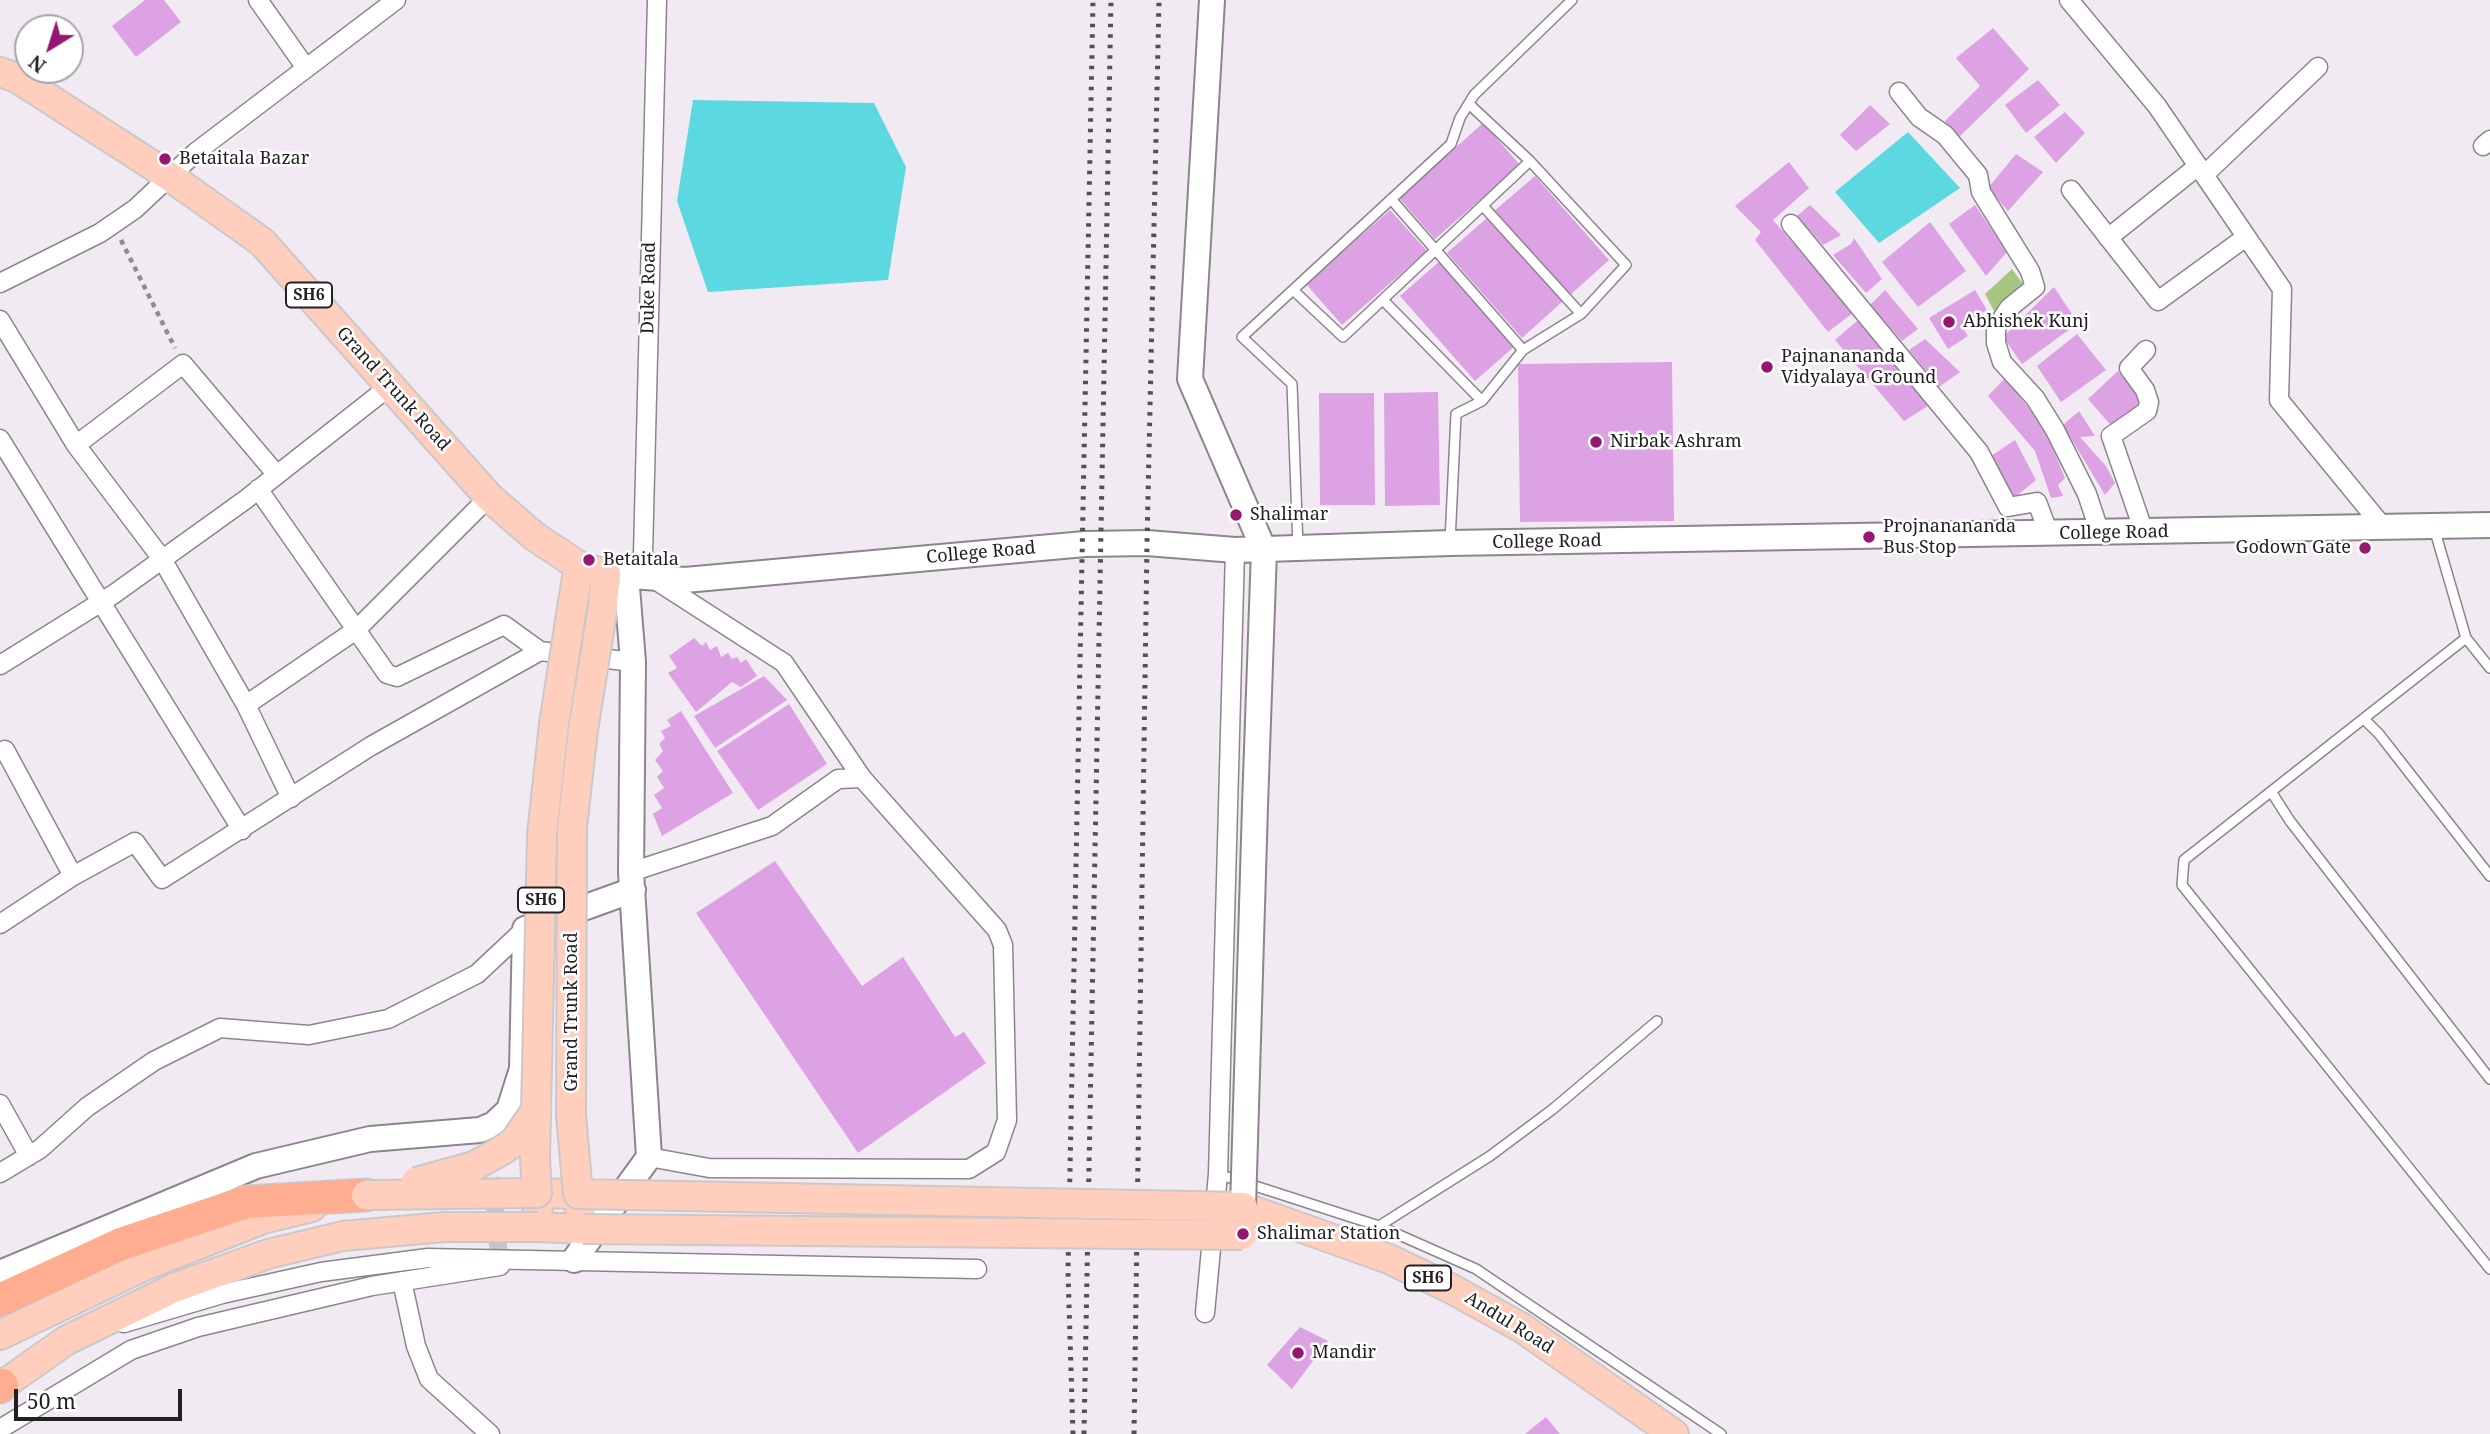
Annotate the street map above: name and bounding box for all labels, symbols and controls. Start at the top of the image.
north arrow [14,14,84,84]
text: N [23,49,51,79]
place label: Betaitala Bazar [179,148,309,170]
marker: Betaitala Bazar [157,151,173,167]
street label: Duke Road [637,242,661,334]
road number: SH6 [286,282,332,308]
place label: Abhishek Kunj [1963,311,2089,333]
marker: Abhishek Kunj [1941,314,1957,330]
street label: Grand Trunk Road [332,322,454,456]
place label: Pajnanananda Vidyalaya Ground [1781,346,1936,388]
marker: Pajnanananda Vidyalaya Ground [1759,359,1775,375]
place label: Nirbak Ashram [1610,431,1742,453]
marker: Nirbak Ashram [1588,434,1604,450]
place label: Shalimar [1250,504,1328,526]
marker: Shalimar [1228,507,1244,523]
place label: Projnanananda Bus Stop [1883,516,2016,558]
street label: College Road [2059,521,2169,545]
marker: Projnanananda Bus Stop [1861,529,1877,545]
street label: College Road [1492,530,1602,554]
street label: College Road [925,537,1037,569]
place label: Godown Gate [2236,537,2351,559]
marker: Godown Gate [2357,540,2373,556]
place label: Betaitala [603,549,679,571]
marker: Betaitala [581,552,597,568]
road number: SH6 [518,888,564,912]
street label: Grand Trunk Road [561,932,583,1092]
place label: Shalimar Station [1257,1223,1400,1245]
marker: Shalimar Station [1235,1226,1251,1242]
road number: SH6 [1405,1266,1451,1290]
street label: Andul Road [1461,1287,1557,1359]
place label: Mandir [1312,1342,1376,1364]
marker: Mandir [1290,1345,1306,1361]
scale bar [18,1374,186,1418]
text: 50 m [27,1387,76,1415]

